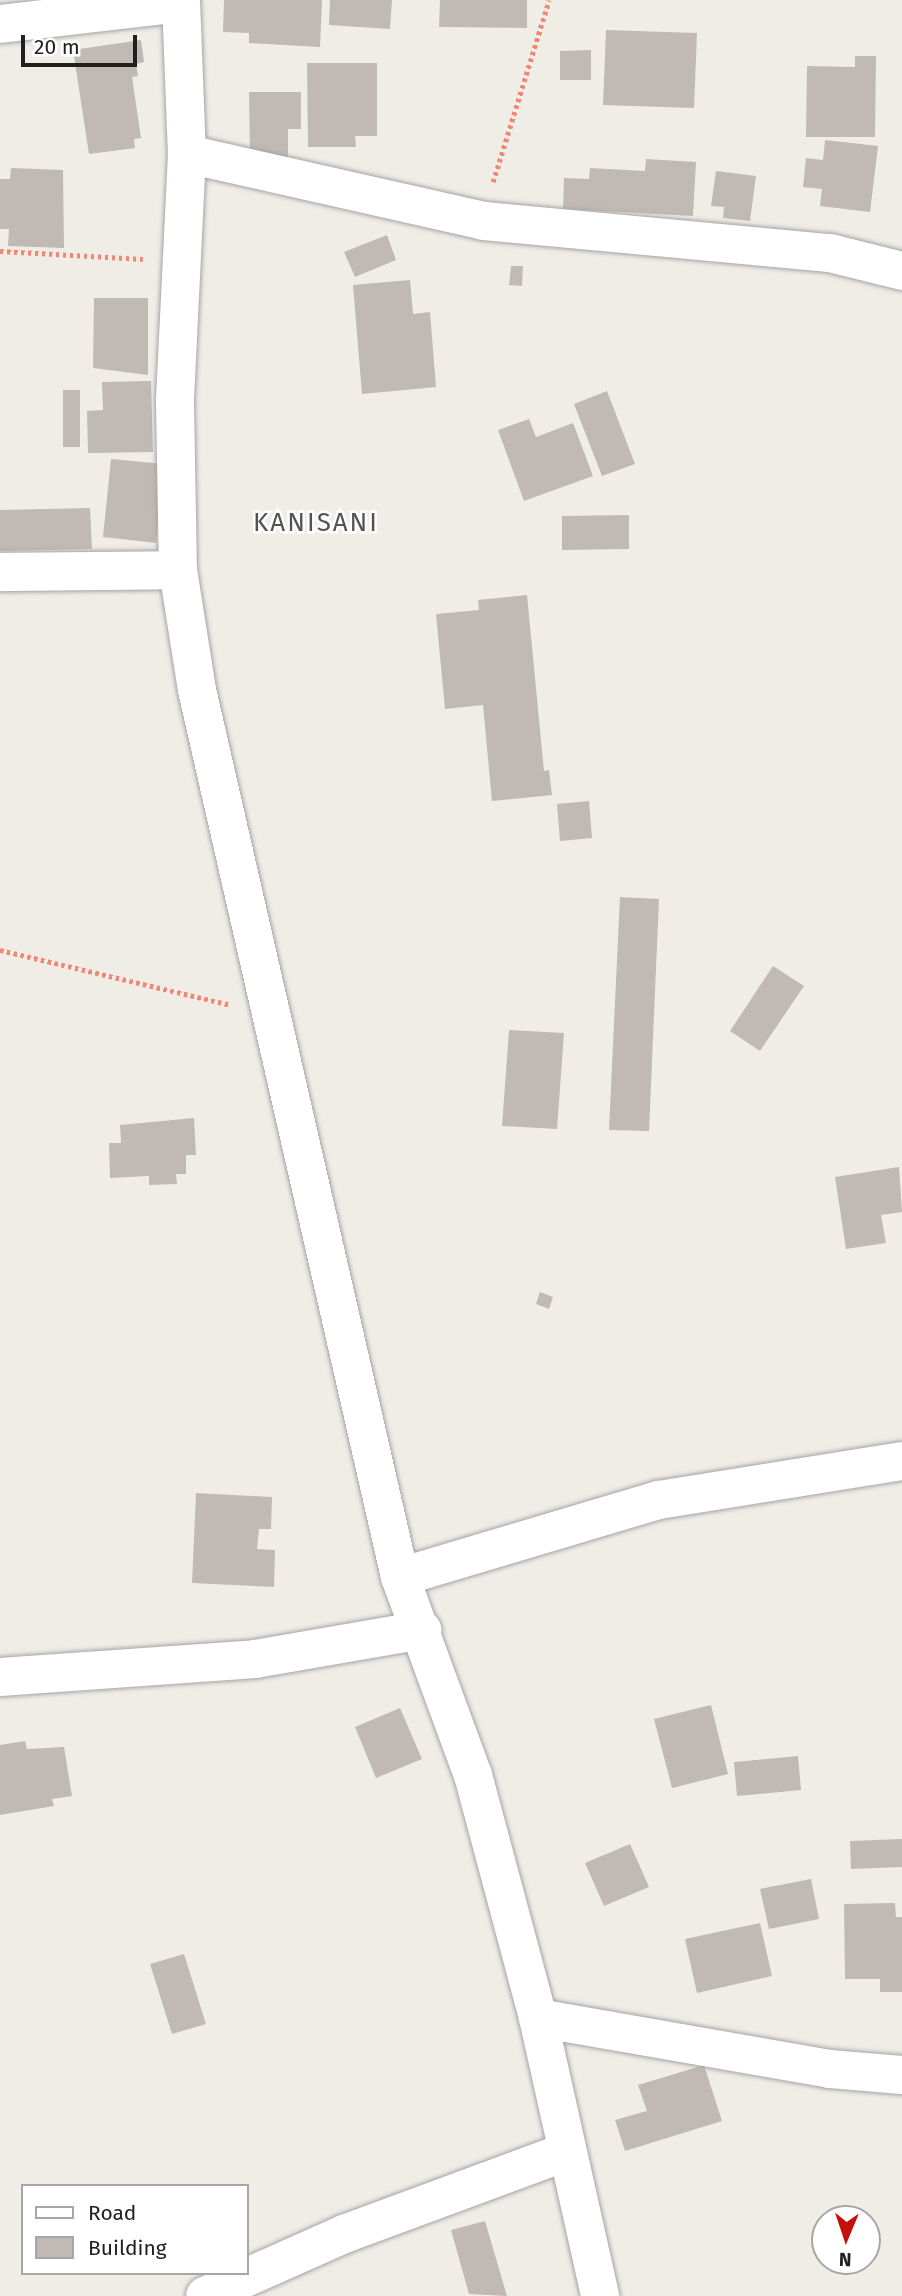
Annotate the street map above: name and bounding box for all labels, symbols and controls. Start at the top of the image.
scale bar [24,21,140,65]
text: 20 m [34,34,80,60]
district label: KANISANI [254,507,378,539]
legend [21,2184,248,2275]
text: Road [88,2200,136,2226]
north arrow [811,2205,881,2275]
text: Building [88,2235,167,2261]
text: N [839,2248,852,2271]

